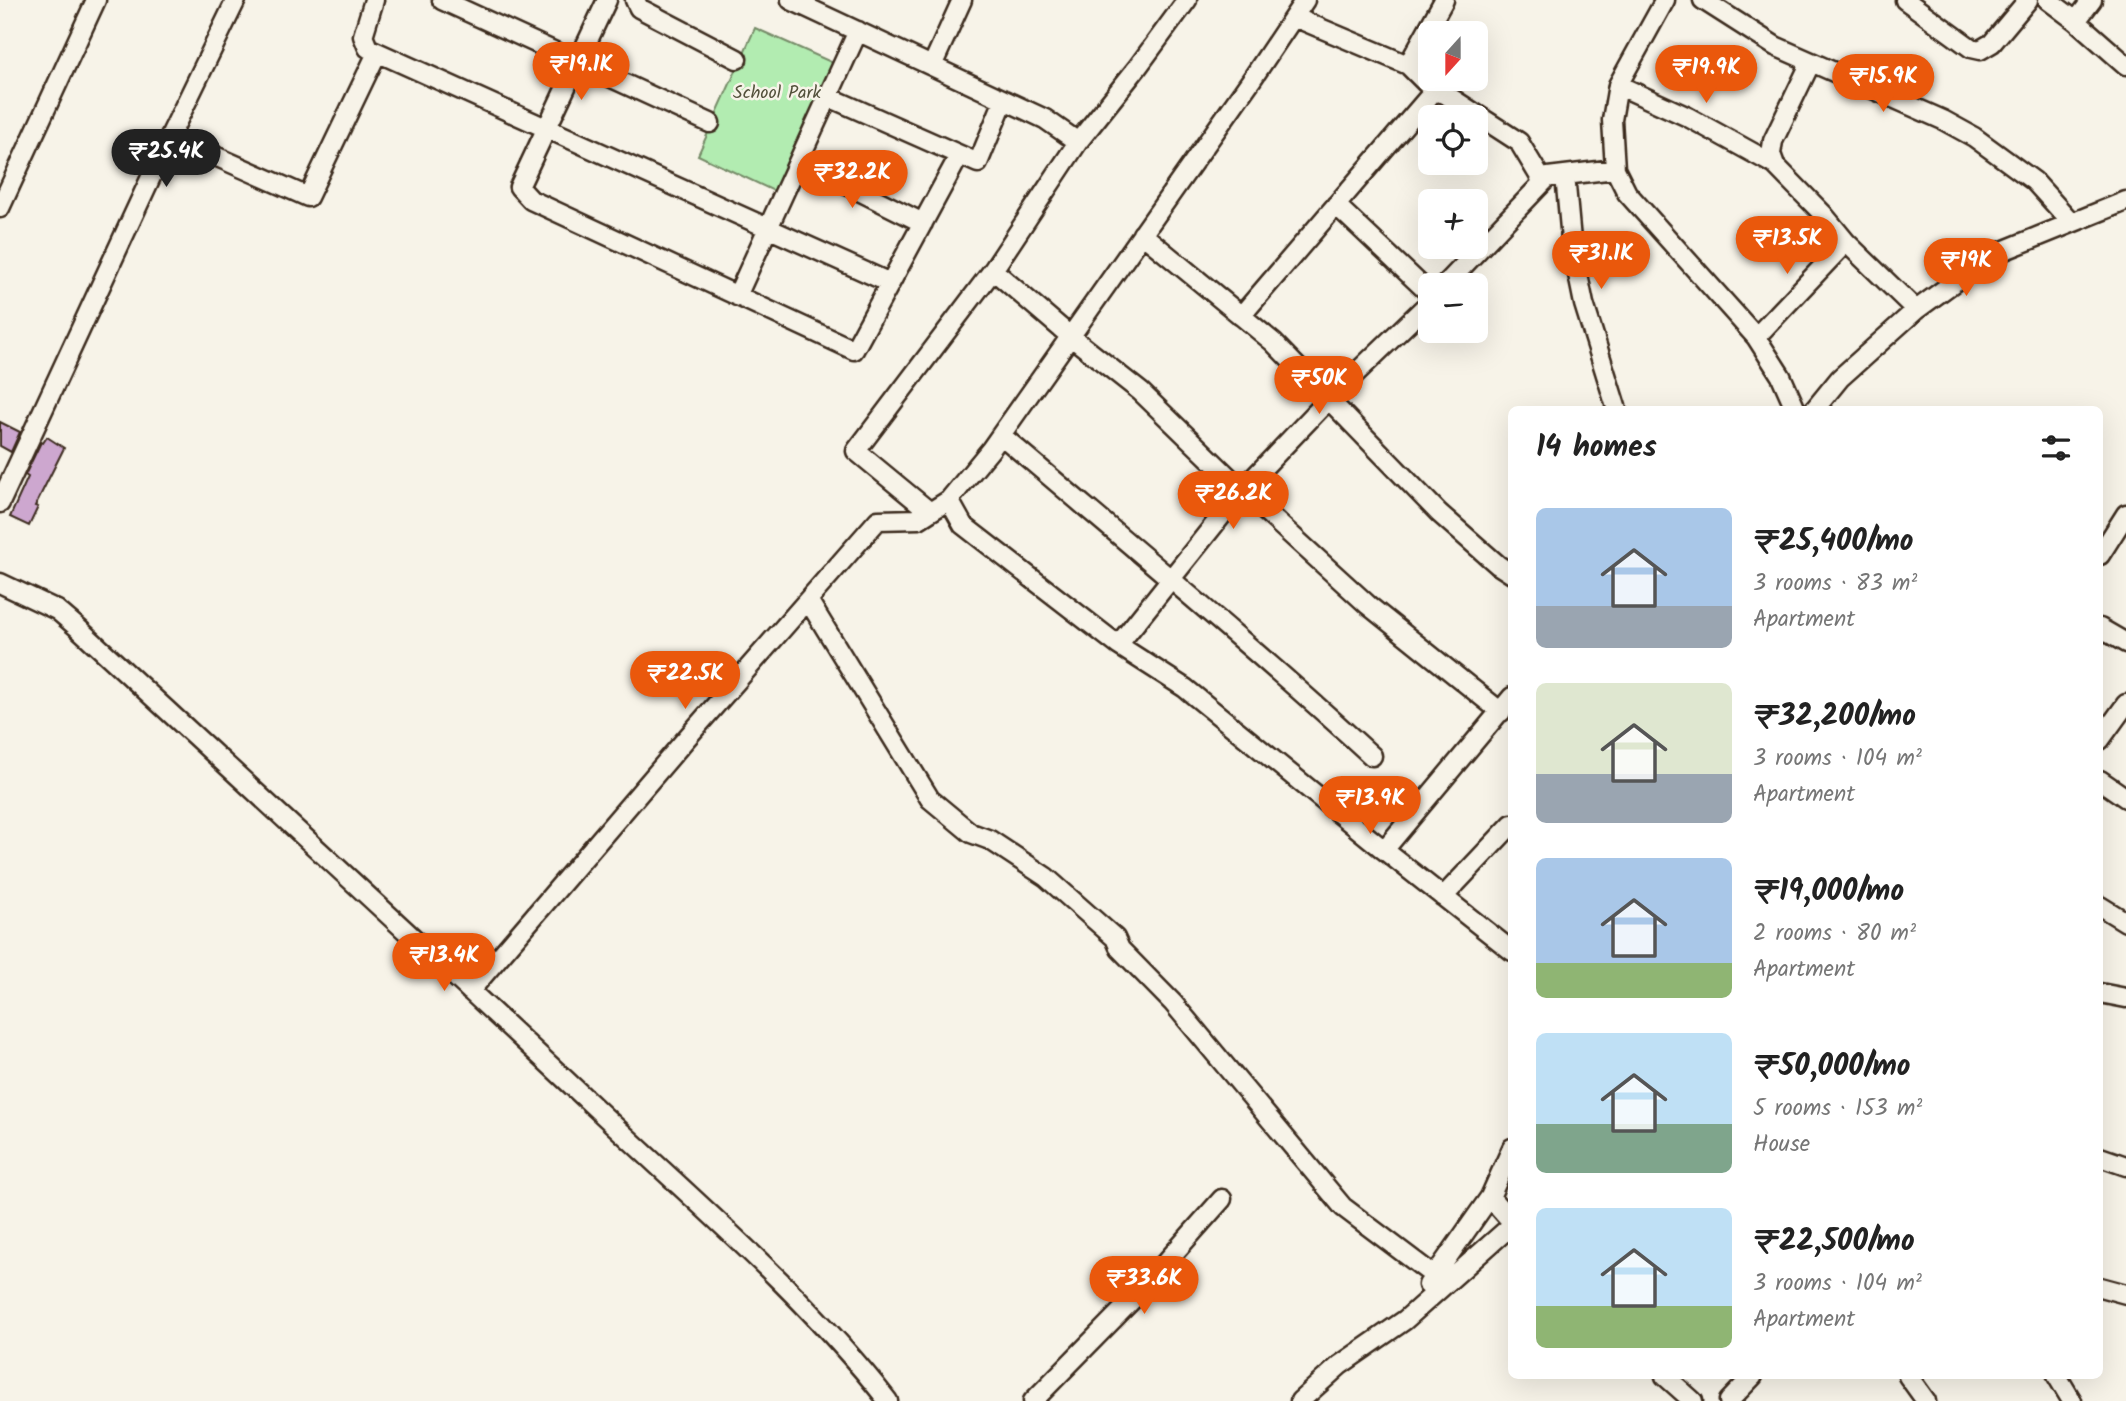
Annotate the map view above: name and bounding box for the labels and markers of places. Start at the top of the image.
pin: ₹19.1K [524,42,638,102]
pin: ₹19.9K [1649,46,1763,105]
pin: ₹15.9K [1826,54,1940,114]
pin: ₹25.4K [109,130,223,189]
pin: ₹32.2K [795,150,909,210]
pin: ₹13.5K [1730,216,1844,276]
pin: ₹31.1K [1544,232,1658,291]
pin: ₹19K [1925,238,2007,298]
pin: ₹50K [1278,356,1360,416]
pin: ₹26.2K [1176,472,1290,531]
pin: ₹22.5K [628,652,742,711]
pin: ₹13.9K [1313,776,1427,836]
pin: ₹13.4K [387,934,501,993]
pin: ₹33.6K [1087,1256,1201,1316]

